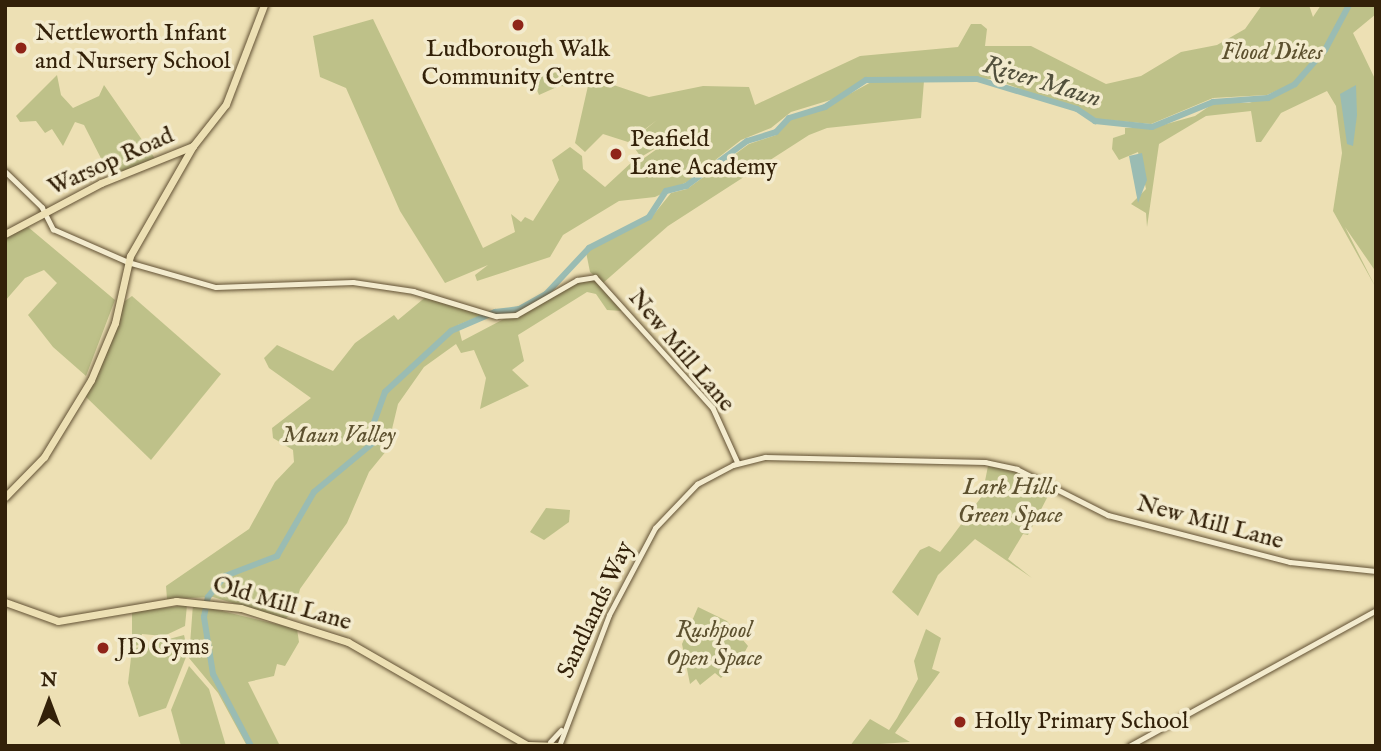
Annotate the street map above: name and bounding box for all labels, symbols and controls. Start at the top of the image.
marker: Ludborough Walk Community Centre [510,17,526,33]
place label: Nettleworth Infant and Nursery School [35,20,231,76]
place label: Ludborough Walk Community Centre [422,36,614,92]
park label: Flood Dikes [1221,39,1323,67]
marker: Nettleworth Infant and Nursery School [13,40,29,56]
water label: River Maun [979,49,1105,115]
street label: Warsop Road [44,122,178,202]
place label: Peafield Lane Academy [630,126,777,182]
marker: Peafield Lane Academy [608,146,624,162]
street label: New Mill Lane [622,284,740,418]
park label: Maun Valley [282,422,396,450]
park label: Lark Hills Green Space [958,474,1062,530]
street label: New Mill Lane [1133,490,1287,556]
street label: Sandlands Way [552,537,640,683]
street label: Old Mill Lane [209,570,355,638]
park label: Rushpool Open Space [666,617,762,673]
place label: JD Gyms [117,634,209,662]
marker: JD Gyms [95,640,111,656]
north arrow [14,667,84,737]
text: N [41,669,57,693]
place label: Holly Primary School [974,708,1188,736]
marker: Holly Primary School [952,714,968,730]

